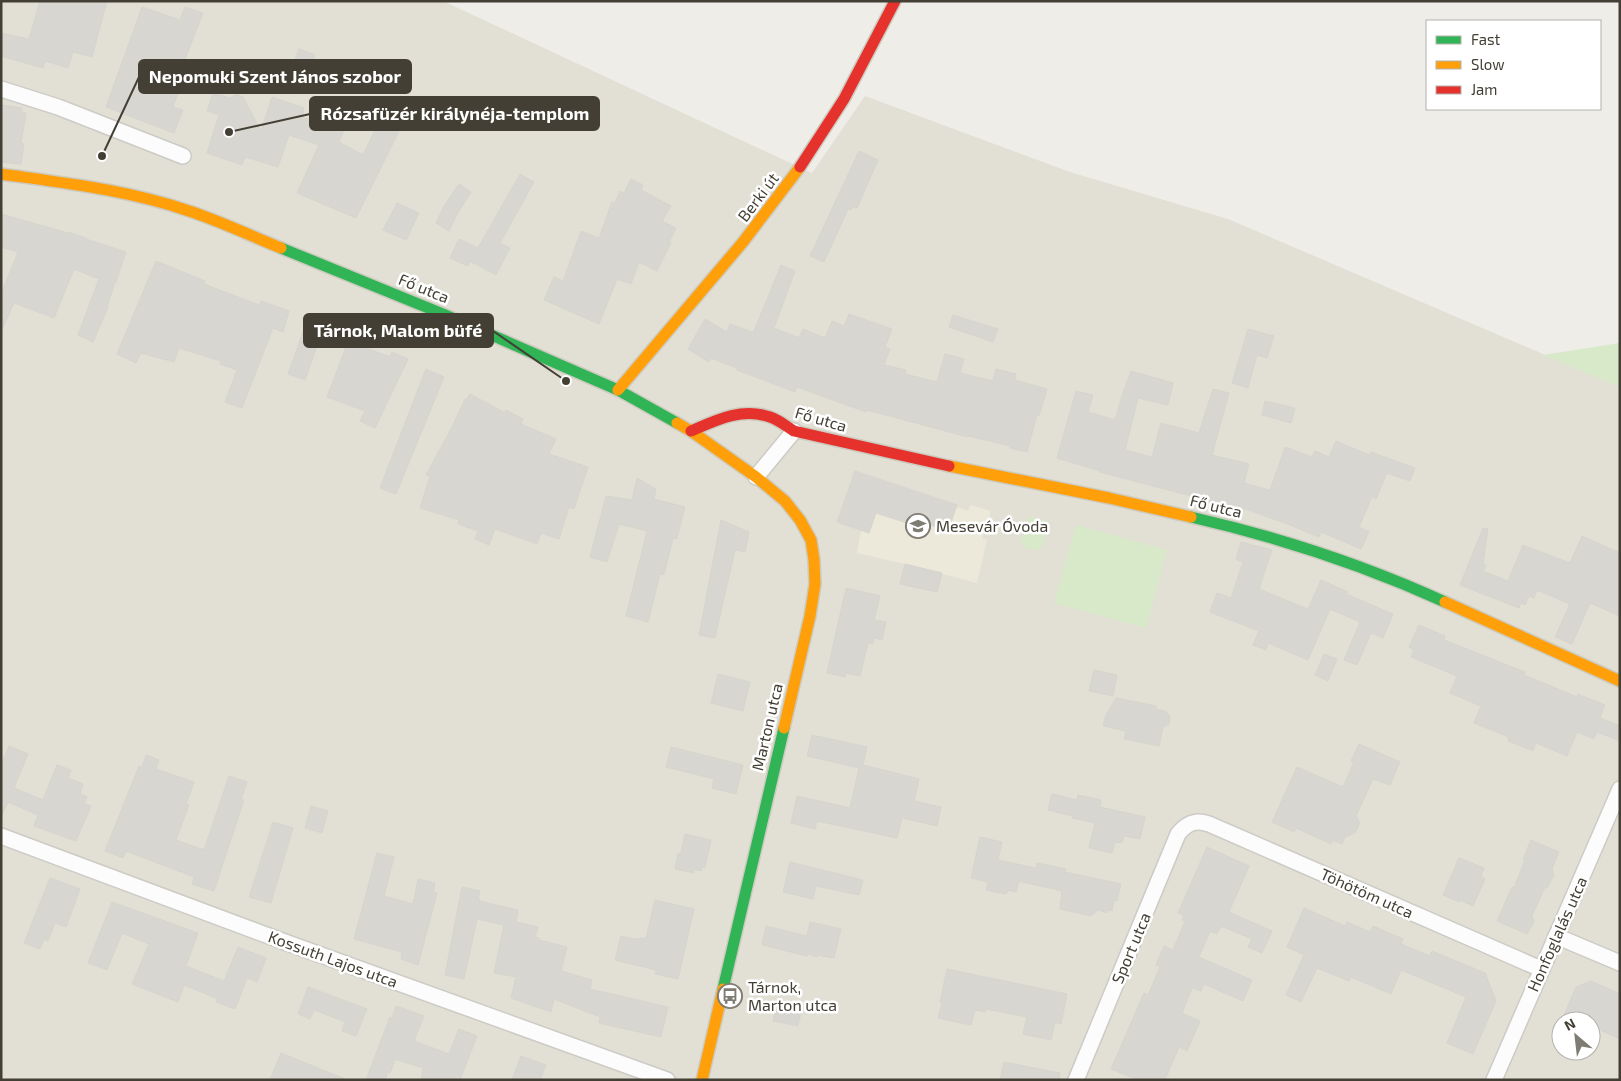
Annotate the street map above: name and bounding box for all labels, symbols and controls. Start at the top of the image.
legend [1426,20,1601,110]
text: Fast [1471,30,1501,48]
text: Slow [1471,55,1505,73]
callout: Nepomuki Szent János szobor [139,60,411,93]
text: Nepomuki Szent János szobor [149,65,401,87]
text: Jam [1471,80,1497,98]
callout: Rózsafüzér királynéja-templom [310,97,599,130]
text: Rózsafüzér királynéja-templom [321,102,589,124]
street label: Berki út [733,169,782,225]
street label: Fő utca [396,269,452,306]
callout: Tárnok, Malom büfé [304,314,493,347]
text: Tárnok, Malom büfé [314,319,482,341]
street label: Fő utca [793,402,849,435]
street label: Fő utca [1188,490,1244,521]
school or university icon: Mesevár Óvoda [905,513,931,539]
place label: Mesevár Óvoda [936,516,1048,535]
street label: Marton utca [747,681,786,772]
street label: Töhötöm utca [1318,864,1417,921]
street label: Honfoglalás utca [1523,873,1590,994]
street label: Sport utca [1107,909,1154,986]
street label: Kossuth Lajos utca [266,926,400,992]
place label: Tárnok, Marton utca [748,977,837,1014]
bus stop icon: Tárnok, Marton utca [717,983,743,1009]
north arrow [1551,1011,1601,1061]
text: N [1561,1014,1578,1034]

